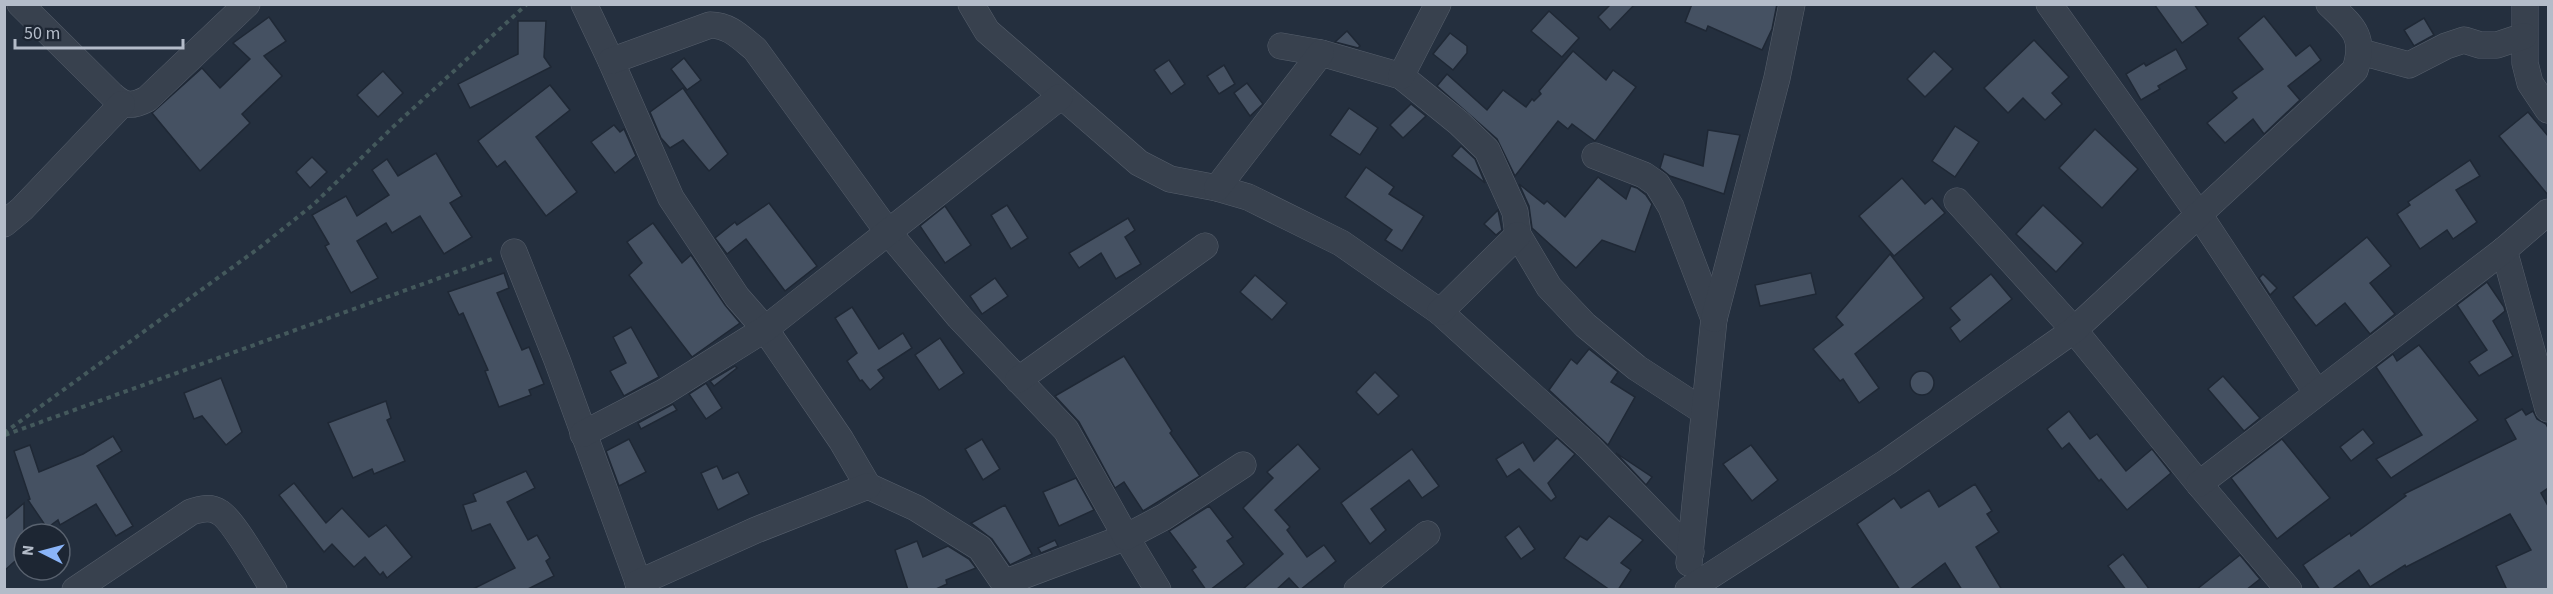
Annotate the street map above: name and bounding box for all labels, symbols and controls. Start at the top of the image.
scale bar [15,12,183,50]
text: 50 m [24,21,60,46]
north arrow [12,522,72,582]
text: N [17,544,40,557]

